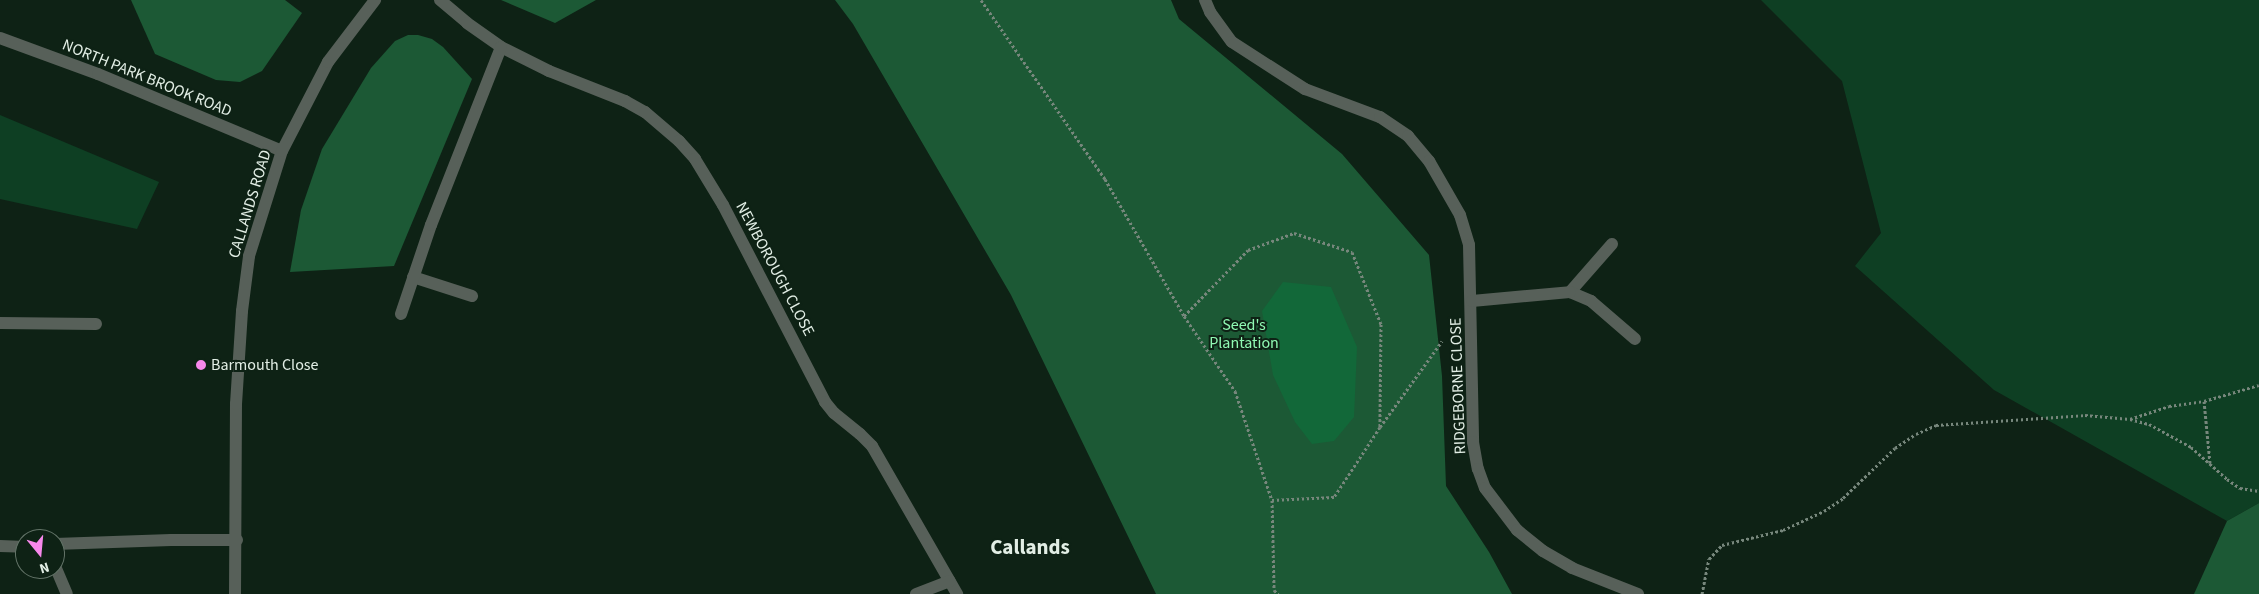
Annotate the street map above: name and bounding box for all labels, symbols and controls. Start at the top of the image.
street label: NORTH PARK BROOK ROAD [60,35,234,121]
street label: CALLANDS ROAD [224,148,276,260]
street label: NEWBOROUGH CLOSE [732,199,818,339]
park label: Seed's Plantation [1209,315,1279,353]
street label: RIDGEBORNE CLOSE [1446,317,1470,455]
place label: Barmouth Close [211,355,318,375]
marker: Barmouth Close [195,359,207,371]
north arrow [15,529,65,579]
district label: Callands [990,534,1070,560]
text: N [37,556,51,578]

